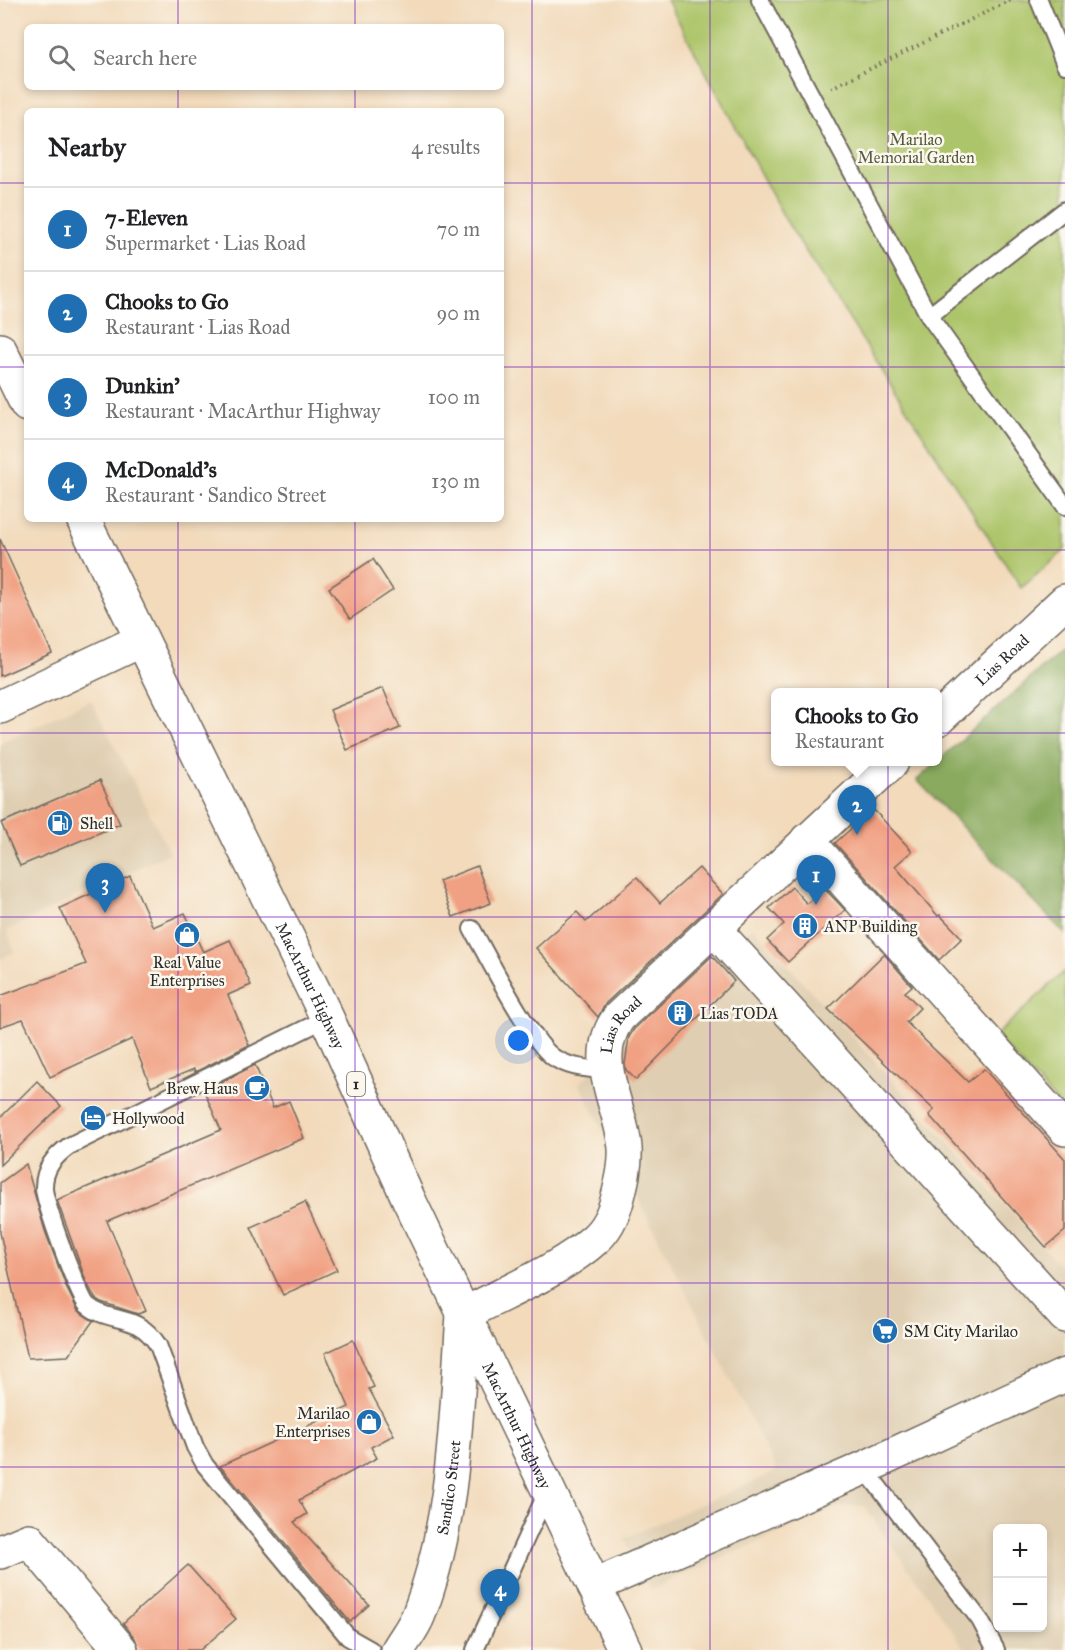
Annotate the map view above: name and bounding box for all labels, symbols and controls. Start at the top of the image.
search box [24,24,504,90]
icon: search [45,41,78,74]
text: Search here [93,44,197,71]
park label: Marilao Memorial Garden [857,130,975,167]
text: Nearby [48,131,126,163]
text: 4 results [411,135,480,159]
text: 7-Eleven [105,204,188,231]
text: 1 [64,217,71,241]
text: 70 m [437,217,480,241]
text: Supermarket · Lias Road [105,231,306,255]
text: Chooks to Go [105,288,229,315]
text: 2 [63,301,72,325]
text: 90 m [437,301,480,325]
text: Restaurant · Lias Road [105,315,290,339]
text: Dunkin' [105,372,180,399]
text: 3 [64,385,72,409]
text: 100 m [428,385,480,409]
text: Restaurant · MacArthur Highway [105,399,380,423]
text: McDonald's [105,456,217,483]
text: 4 [62,469,73,493]
text: 130 m [431,469,480,493]
text: Restaurant · Sandico Street [105,483,326,507]
street label: Lias Road [971,630,1033,689]
popup [771,688,942,766]
text: Chooks to Go [795,702,918,729]
text: Restaurant [795,729,884,753]
pin: 2 [838,786,876,835]
fuel station icon: Shell [45,808,75,838]
place label: Shell [80,814,114,833]
pin: 1 [796,856,836,905]
pin: 3 [86,864,124,913]
building icon: ANP Building [790,911,820,941]
place label: ANP Building [823,917,918,937]
street label: MacArthur Highway [272,919,349,1052]
shop icon: Real Value Enterprises [172,920,202,950]
place label: Real Value Enterprises [149,953,225,990]
street label: Lias Road [596,992,645,1055]
building icon: Lias TODA [665,998,695,1028]
place label: Lias TODA [700,1004,779,1023]
your location [504,1026,533,1055]
road number: 1 [347,1072,365,1096]
cafe icon: Brew Haus [242,1073,272,1103]
place label: Brew Haus [166,1079,238,1098]
hotel icon: Hollywood [78,1103,108,1133]
place label: Hollywood [112,1109,184,1128]
supermarket icon: SM City Marilao [870,1316,900,1346]
place label: SM City Marilao [904,1322,1018,1341]
street label: MacArthur Highway [479,1359,556,1492]
place label: Marilao Enterprises [275,1404,350,1441]
shop icon: Marilao Enterprises [354,1407,384,1437]
street label: Sandico Street [432,1439,464,1536]
map controls [993,1524,1047,1632]
button: + [993,1524,1047,1578]
pin: 4 [480,1570,520,1619]
button: − [993,1578,1047,1632]

